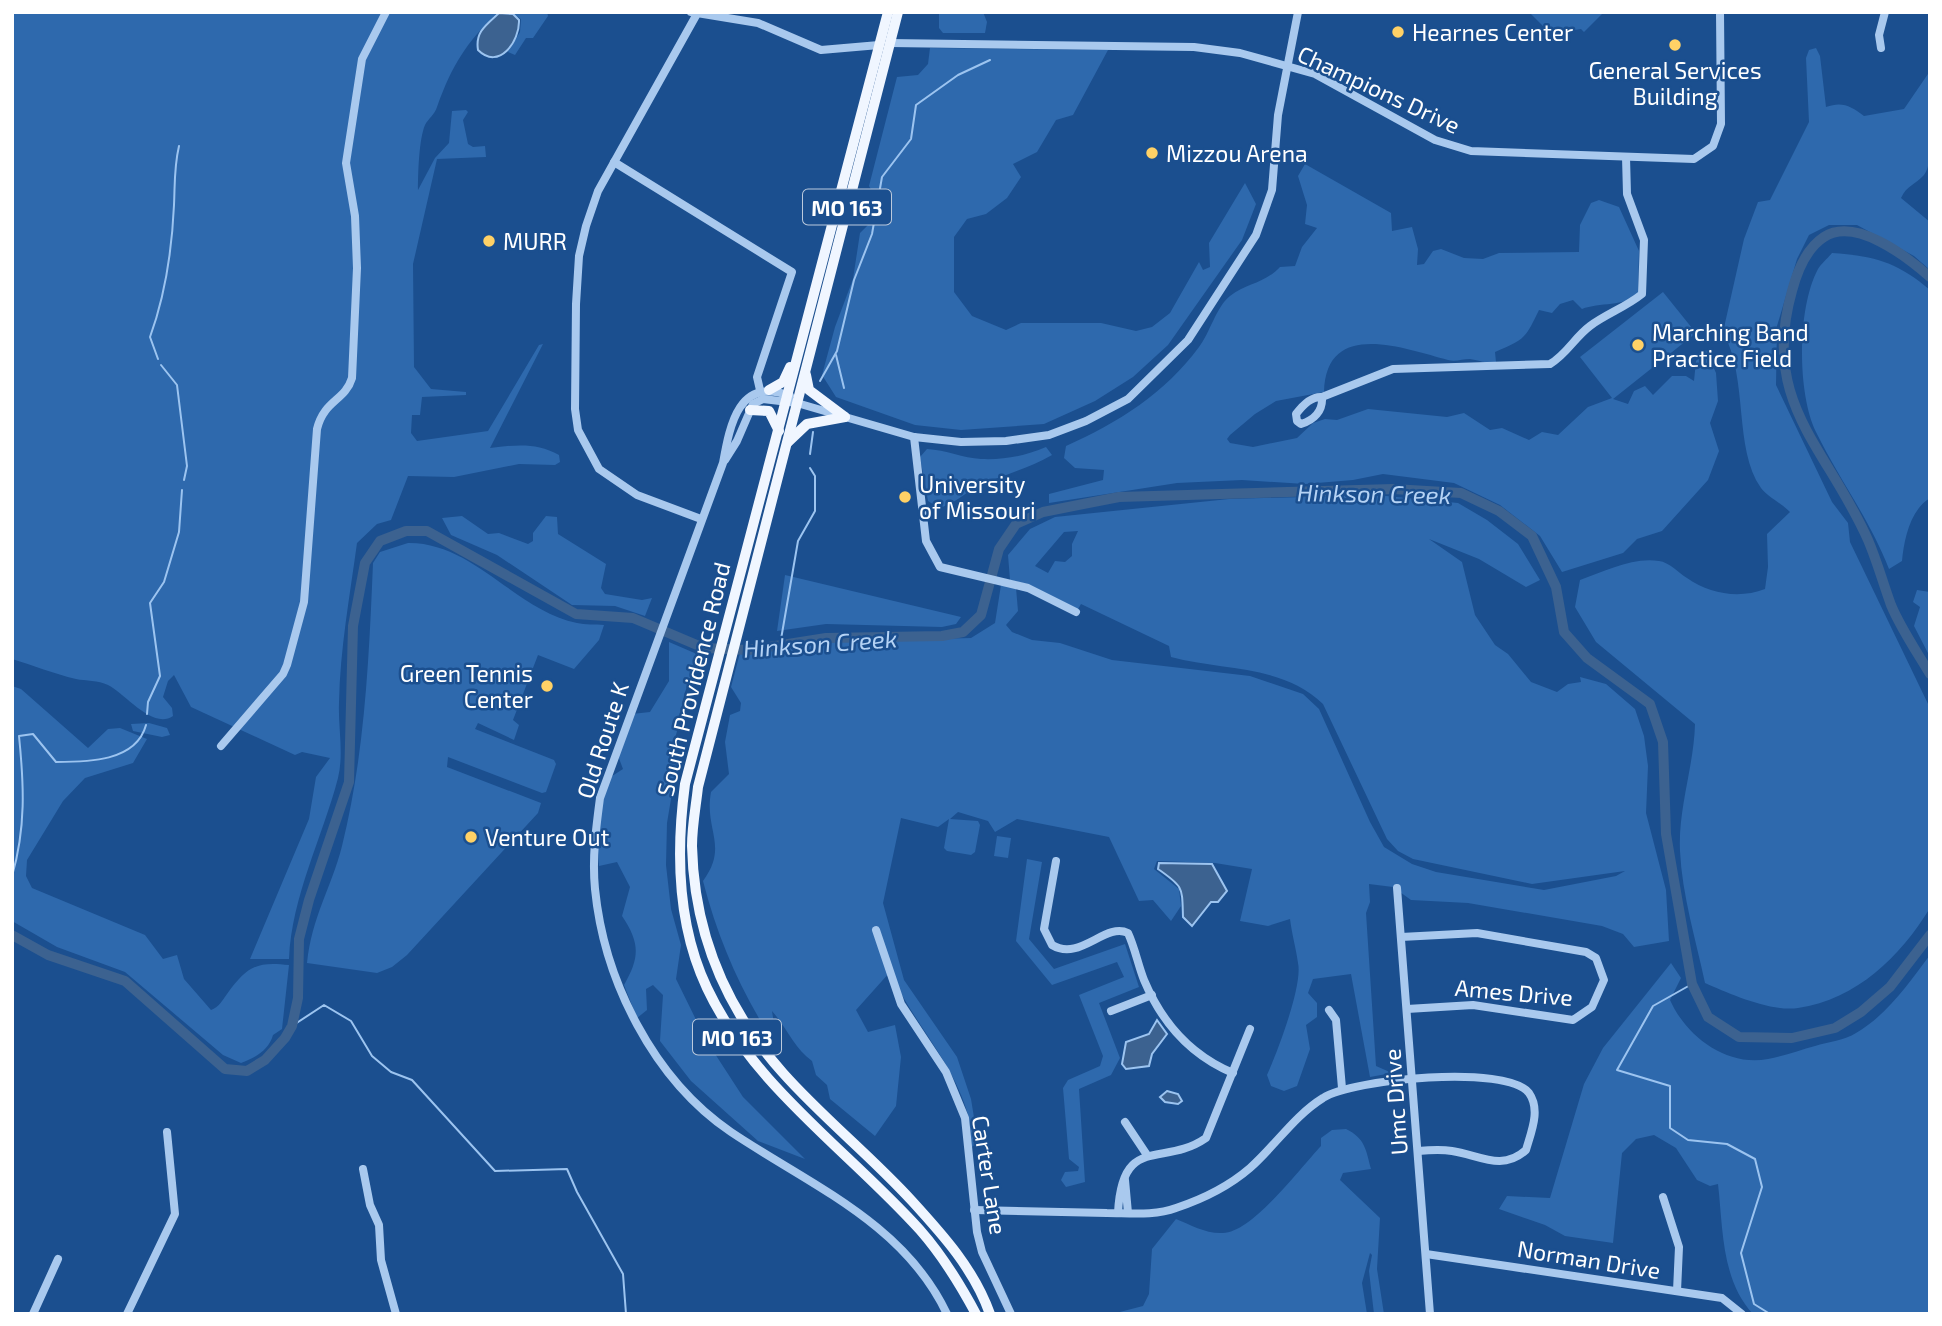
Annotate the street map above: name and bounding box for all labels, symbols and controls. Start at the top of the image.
place label: Hearnes Center [1412,18,1573,46]
marker: Hearnes Center [1390,24,1406,40]
marker: General Services Building [1667,37,1683,53]
street label: Champions Drive [1293,39,1465,139]
place label: General Services Building [1588,56,1762,110]
place label: Mizzou Arena [1166,139,1308,167]
marker: Mizzou Arena [1144,145,1160,161]
road number: MO 163 [803,190,891,224]
place label: MURR [503,227,567,255]
marker: MURR [481,233,497,249]
place label: Marching Band Practice Field [1652,318,1809,372]
marker: Marching Band Practice Field [1630,337,1646,353]
place label: University of Missouri [919,470,1036,524]
water label: Hinkson Creek [1297,477,1451,509]
marker: University of Missouri [897,489,913,505]
street label: South Providence Road [650,559,736,799]
water label: Hinkson Creek [742,623,898,663]
place label: Green Tennis Center [400,659,533,713]
marker: Green Tennis Center [539,678,555,694]
street label: Old Route K [570,678,634,802]
place label: Venture Out [485,823,610,851]
marker: Venture Out [463,829,479,845]
street label: Ames Drive [1454,973,1574,1011]
road number: MO 163 [693,1020,781,1054]
street label: Umc Drive [1377,1048,1413,1156]
street label: Carter Lane [967,1113,1013,1237]
street label: Norman Drive [1516,1234,1662,1284]

